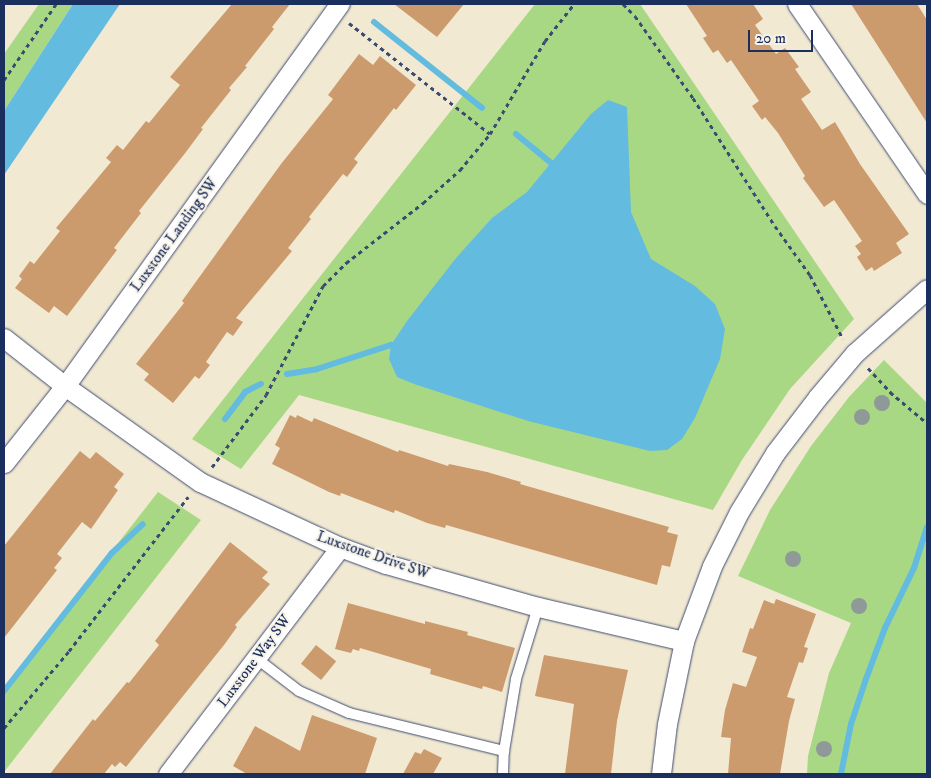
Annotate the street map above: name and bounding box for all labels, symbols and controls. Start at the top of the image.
scale bar [751,20,816,52]
text: 20 m [756,29,786,48]
street label: Luxstone Landing SW [127,175,221,295]
street label: Luxstone Drive SW [314,527,432,583]
street label: Luxstone Way SW [213,611,295,711]

